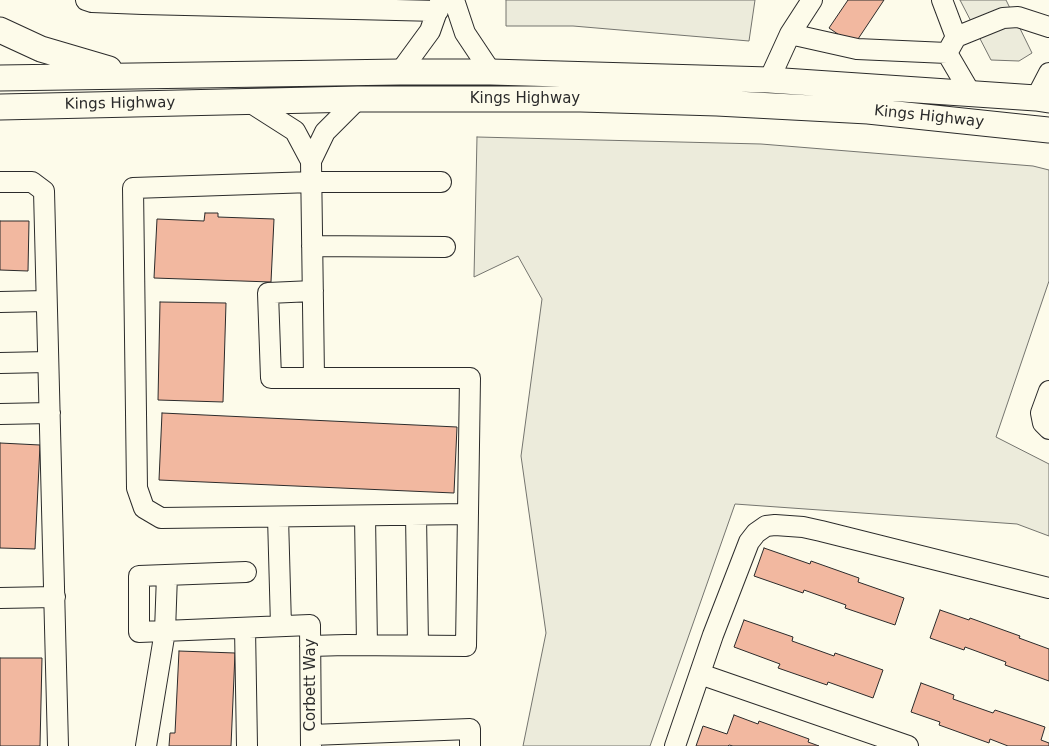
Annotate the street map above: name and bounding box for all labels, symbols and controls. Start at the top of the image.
street label: Kings Highway [470,90,580,108]
street label: Kings Highway [65,94,175,114]
street label: Kings Highway [873,102,985,132]
street label: Corbett Way [302,638,320,732]

